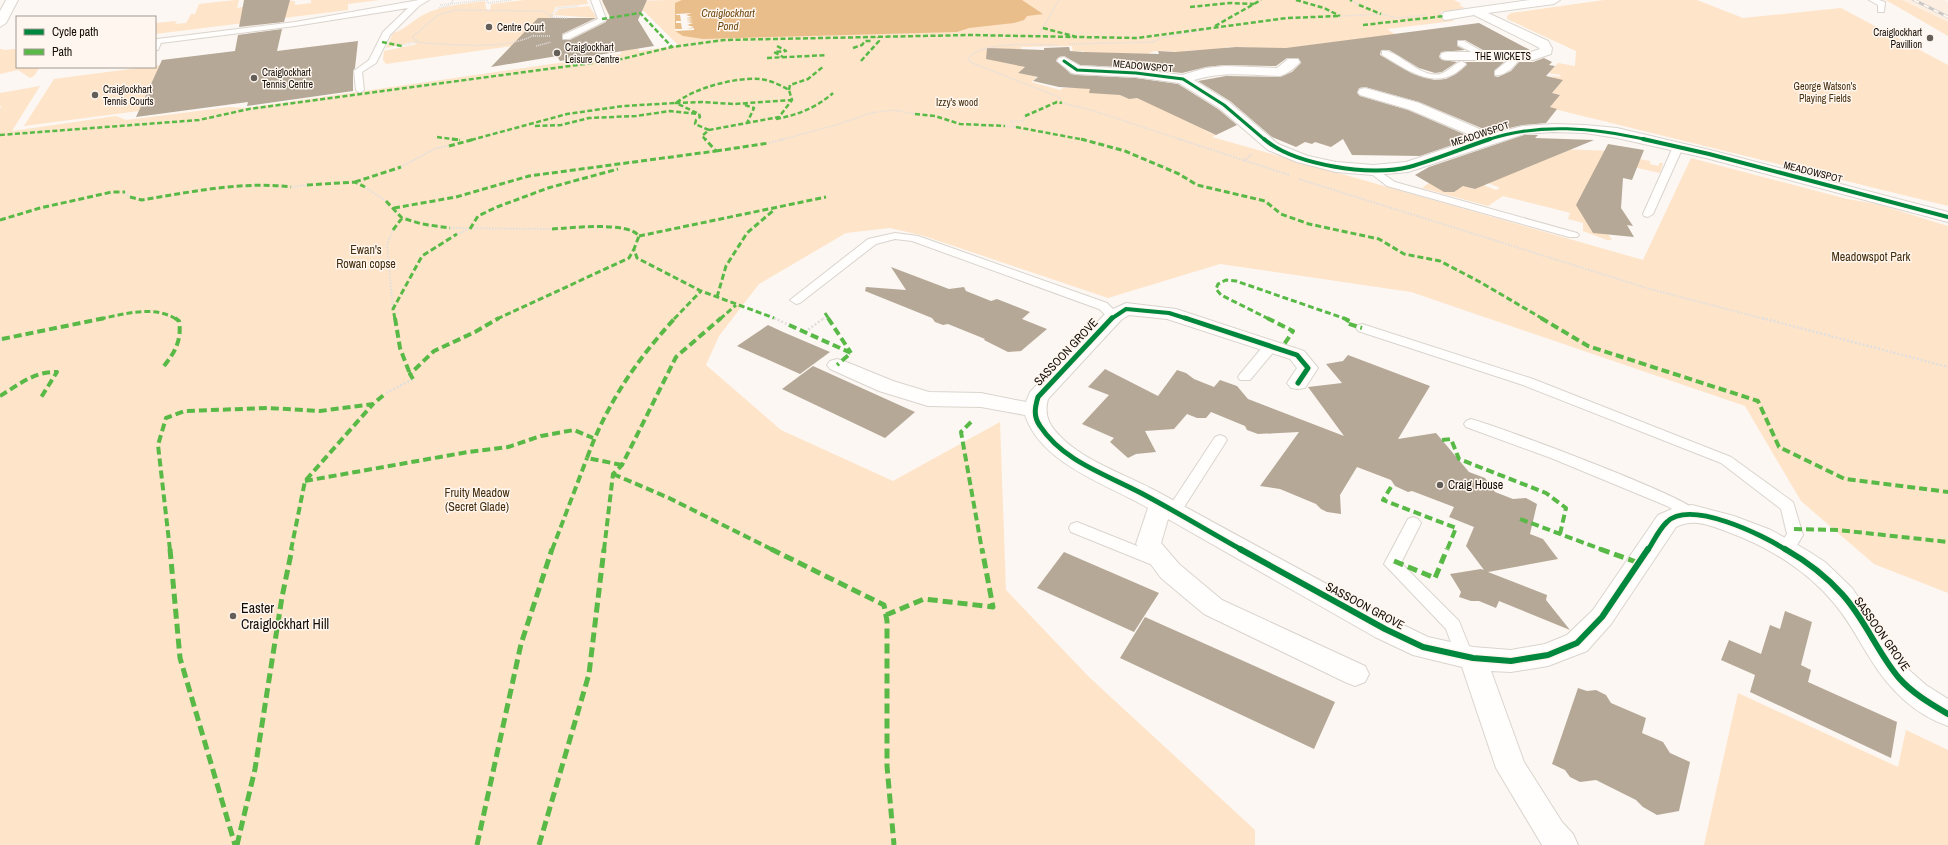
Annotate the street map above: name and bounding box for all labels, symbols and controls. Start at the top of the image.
water label: Craiglockhart Pond [701,6,755,33]
legend [16,16,156,68]
place label: Centre Court [497,21,545,34]
marker: Centre Court [484,22,494,32]
text: Cycle path [52,24,99,40]
place label: Craiglockhart Pavillion [1873,26,1923,51]
marker: Craiglockhart Pavillion [1925,33,1935,43]
place label: Craiglockhart Leisure Centre [565,41,620,66]
text: Path [52,44,72,60]
marker: Craiglockhart Leisure Centre [552,48,562,58]
street label: THE WICKETS [1475,50,1532,63]
street label: MEADOWSPOT [1112,57,1174,75]
place label: Craiglockhart Tennis Centre [262,66,313,91]
marker: Craiglockhart Tennis Centre [249,73,259,83]
park label: George Watson's Playing Fields [1794,80,1856,105]
place label: Craiglockhart Tennis Courts [103,83,154,108]
marker: Craiglockhart Tennis Courts [90,90,100,100]
park label: Izzy's wood [936,96,978,109]
street label: MEADOWSPOT [1449,119,1511,149]
street label: MEADOWSPOT [1782,158,1844,186]
park label: Ewan's Rowan copse [336,242,396,272]
park label: Meadowspot Park [1832,249,1910,265]
street label: SASSOON GROVE [1030,315,1102,389]
place label: Craig House [1448,477,1503,493]
marker: Craig House [1435,480,1445,490]
park label: Fruity Meadow (Secret Glade) [444,485,510,515]
street label: SASSOON GROVE [1323,579,1407,633]
street label: SASSOON GROVE [1851,594,1913,674]
place label: Easter Craiglockhart Hill [241,599,329,633]
marker: Easter Craiglockhart Hill [228,611,238,621]

